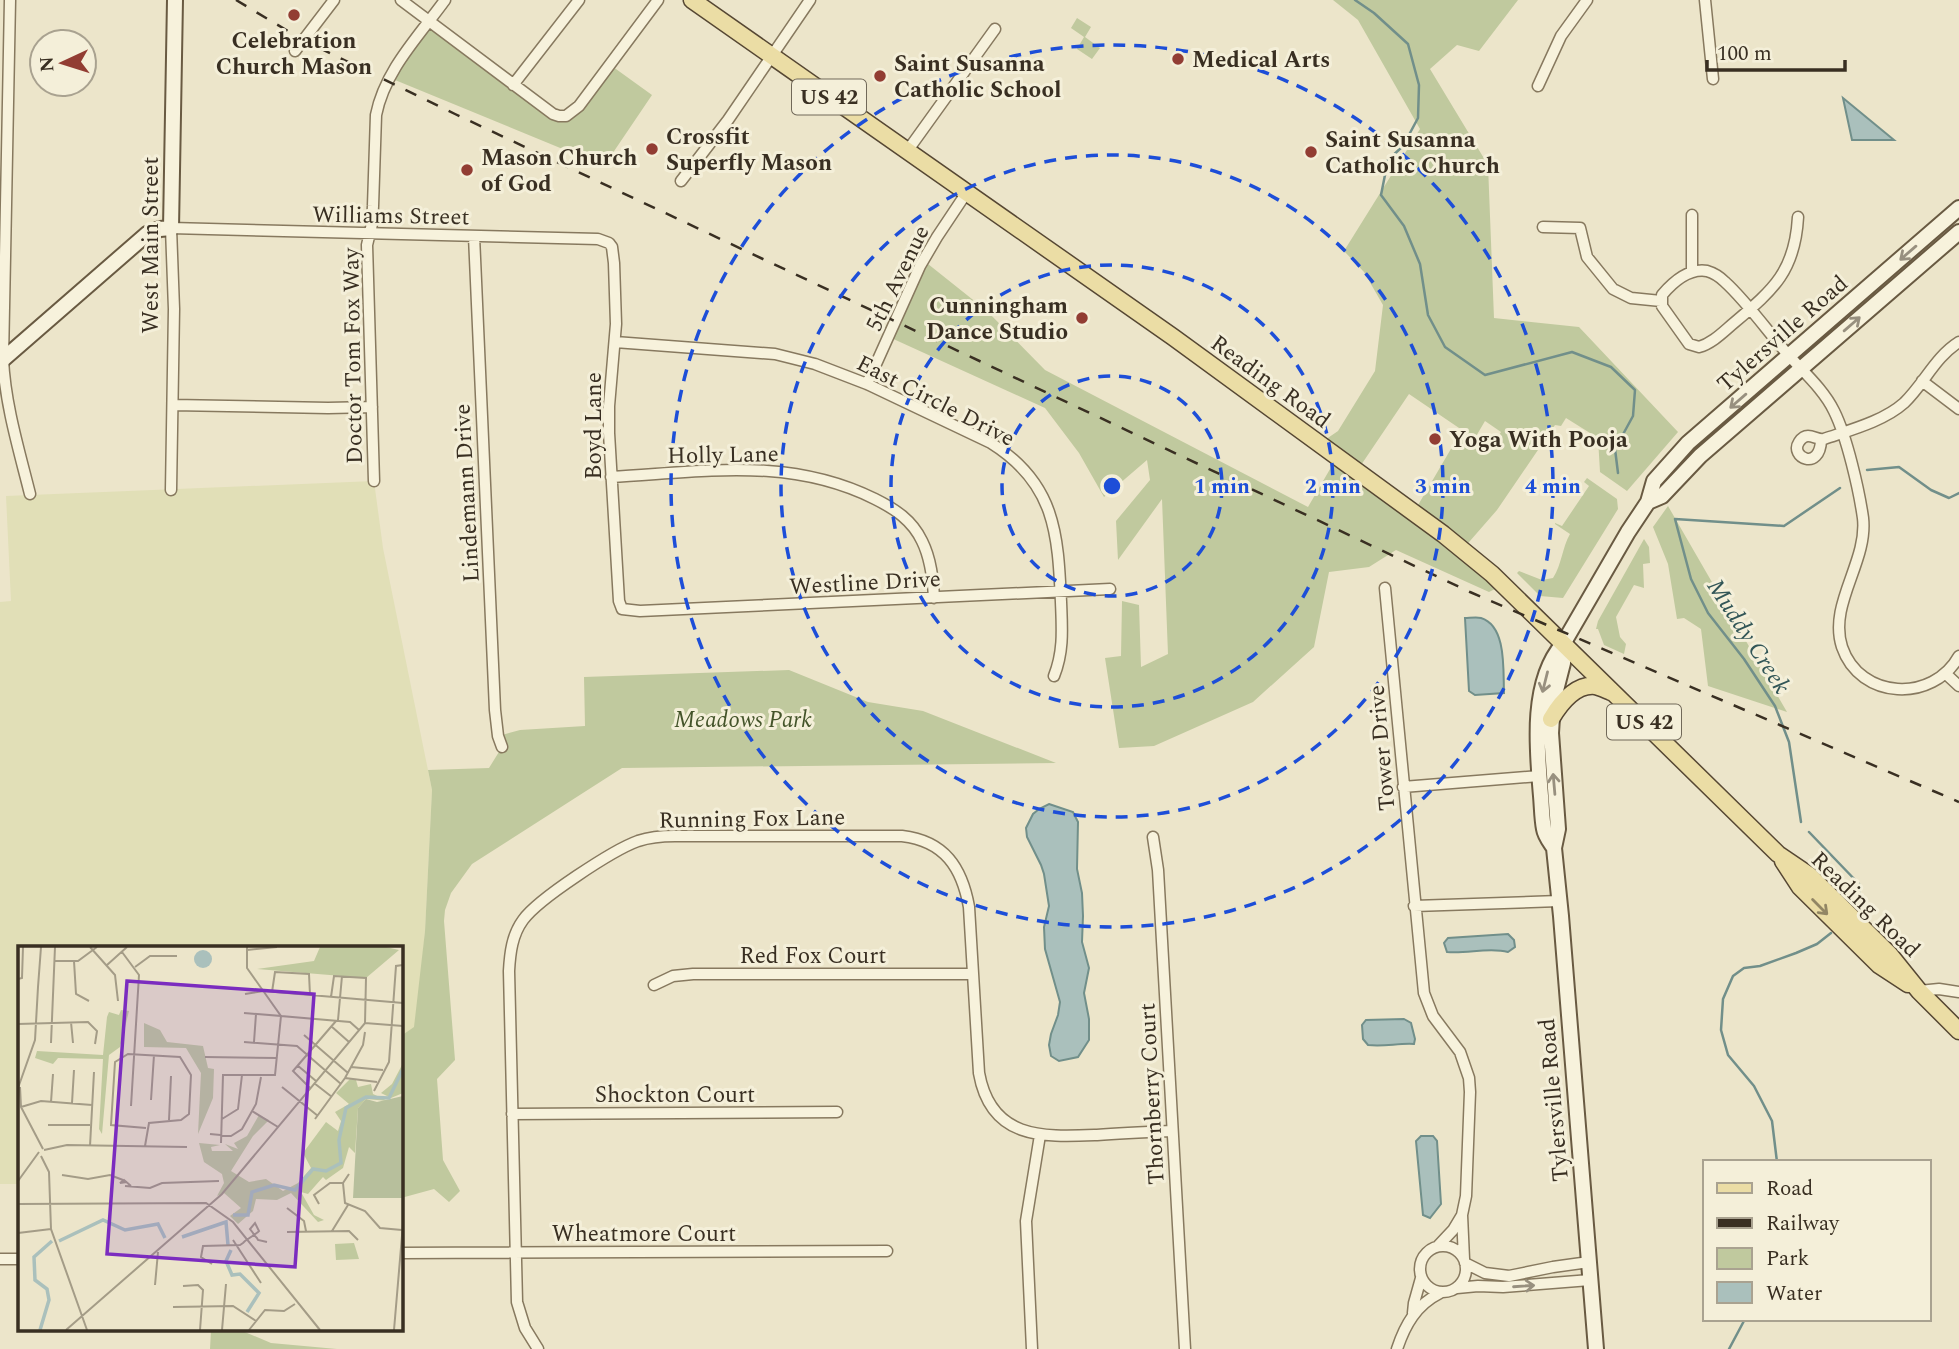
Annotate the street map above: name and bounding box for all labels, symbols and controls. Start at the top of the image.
marker: Celebration Church Mason [286,7,302,23]
place label: Celebration Church Mason [216,24,372,85]
north arrow [28,28,98,98]
scale bar [1707,28,1845,72]
text: 100 m [1717,38,1772,70]
place label: Medical Arts [1192,43,1330,78]
place label: Saint Susanna Catholic School [894,47,1062,108]
marker: Medical Arts [1170,51,1186,67]
text: N [33,55,63,73]
marker: Saint Susanna Catholic School [872,68,888,84]
road number: US 42 [792,80,866,114]
place label: Crossfit Superfly Mason [666,120,832,181]
place label: Saint Susanna Catholic Church [1325,123,1500,184]
place label: Mason Church of God [481,141,637,202]
marker: Crossfit Superfly Mason [644,141,660,157]
marker: Saint Susanna Catholic Church [1303,144,1319,160]
street label: West Main Street [134,157,169,333]
marker: Mason Church of God [459,162,475,178]
street label: Williams Street [312,198,470,235]
street label: 5th Avenue [857,219,939,338]
one-way arrow [1899,245,1917,261]
street label: Doctor Tom Fox Way [334,247,373,464]
street label: Tylersville Road [1710,267,1856,401]
place label: Cunningham Dance Studio [926,289,1068,350]
marker: Cunningham Dance Studio [1074,310,1090,326]
one-way arrow [1843,316,1861,332]
street label: Reading Road [1203,327,1338,438]
street label: East Circle Drive [850,346,1021,456]
street label: Boyd Lane [577,372,612,480]
one-way arrow [1729,393,1747,409]
street label: Lindemann Drive [445,403,490,583]
place label: Yoga With Pooja [1449,423,1628,458]
marker: Yoga With Pooja [1427,431,1443,447]
street label: Holly Lane [667,437,779,474]
text: 1 min [1194,471,1250,503]
text: 2 min [1305,471,1361,503]
text: 3 min [1415,471,1471,503]
text: 4 min [1525,471,1581,503]
centre of rings [1100,474,1124,498]
street label: Westline Drive [788,562,942,605]
water label: Muddy Creek [1697,572,1799,702]
one-way arrow [1537,670,1551,693]
street label: Tower Drive [1360,683,1405,812]
park label: Meadows Park [674,703,812,738]
road number: US 42 [1607,704,1681,740]
one-way arrow [1547,773,1560,796]
street label: Running Fox Lane [658,800,846,839]
street label: Reading Road [1802,843,1928,967]
one-way arrow [1811,898,1828,915]
street label: Red Fox Court [739,939,887,974]
inset map [18,946,402,1332]
street label: Thornberry Court [1130,1002,1175,1186]
street label: Tylersville Road [1530,1017,1579,1183]
street label: Shockton Court [595,1078,755,1113]
legend [1703,1160,1931,1321]
text: Road [1766,1173,1813,1205]
text: Railway [1766,1208,1840,1240]
street label: Wheatmore Court [552,1217,736,1252]
text: Park [1766,1243,1810,1275]
text: Water [1766,1278,1822,1310]
one-way arrow [1512,1279,1535,1292]

